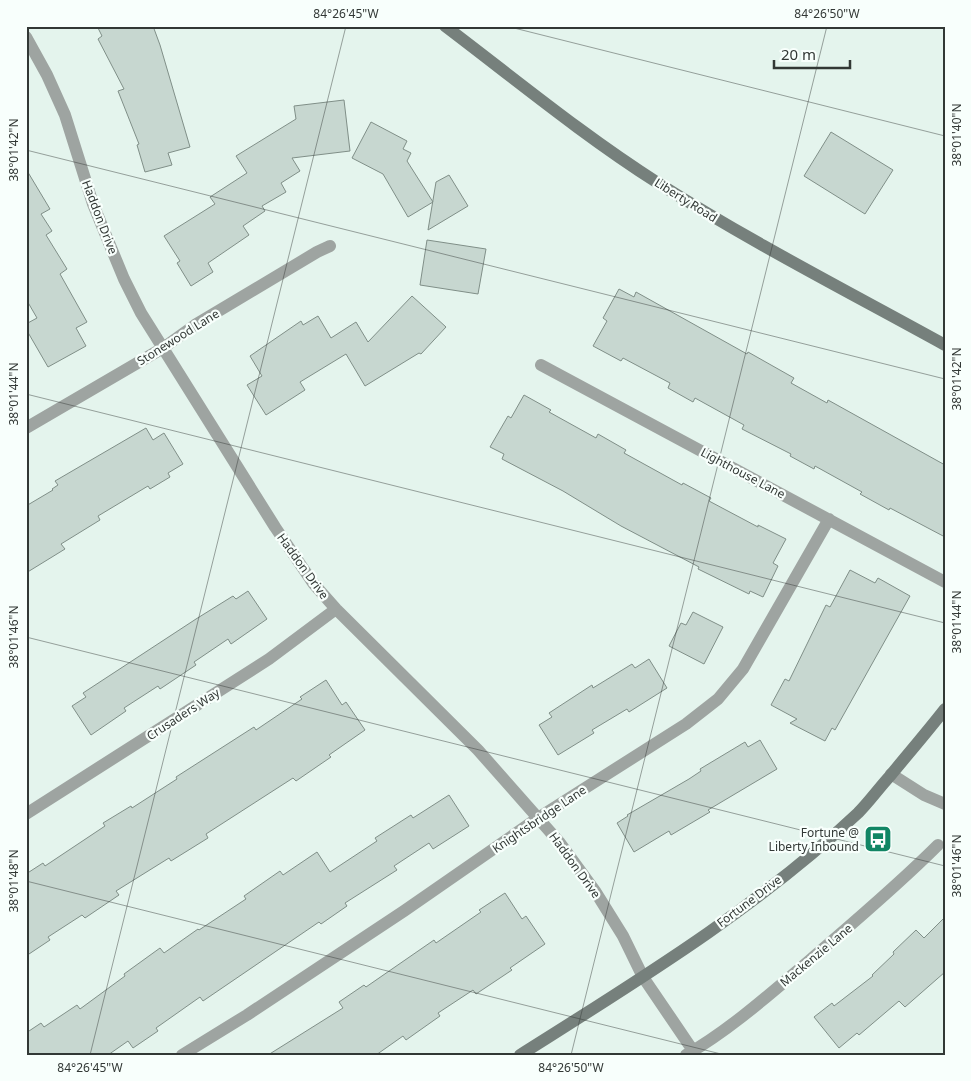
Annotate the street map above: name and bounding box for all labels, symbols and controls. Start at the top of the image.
text: 84°26'45"W [313,5,379,22]
text: 84°26'50"W [794,5,860,22]
scale bar [774,38,850,70]
text: 20 m [781,44,816,64]
text: 38°01'40"N [948,103,965,167]
text: 38°01'42"N [5,118,22,182]
street label: Liberty Road [651,174,721,226]
street label: Haddon Drive [78,178,122,257]
street label: Stonewood Lane [134,305,222,369]
text: 38°01'42"N [948,347,965,411]
text: 38°01'44"N [5,362,22,426]
street label: Lighthouse Lane [698,444,788,503]
street label: Haddon Drive [273,530,333,603]
text: 38°01'44"N [948,590,965,654]
text: 38°01'46"N [5,605,22,669]
street label: Crusaders Way [143,683,224,744]
street label: Knightsbridge Lane [489,781,590,857]
place label: Fortune @ Liberty Inbound [769,824,859,855]
bus stop icon: Fortune @ Liberty Inbound [863,824,893,854]
street label: Haddon Drive [545,829,605,902]
text: 38°01'46"N [948,834,965,898]
text: 38°01'48"N [5,849,22,913]
street label: Fortune Drive [713,871,785,931]
street label: Mackenzie Lane [776,919,856,990]
text: 84°26'45"W [57,1059,123,1076]
text: 84°26'50"W [538,1059,604,1076]

